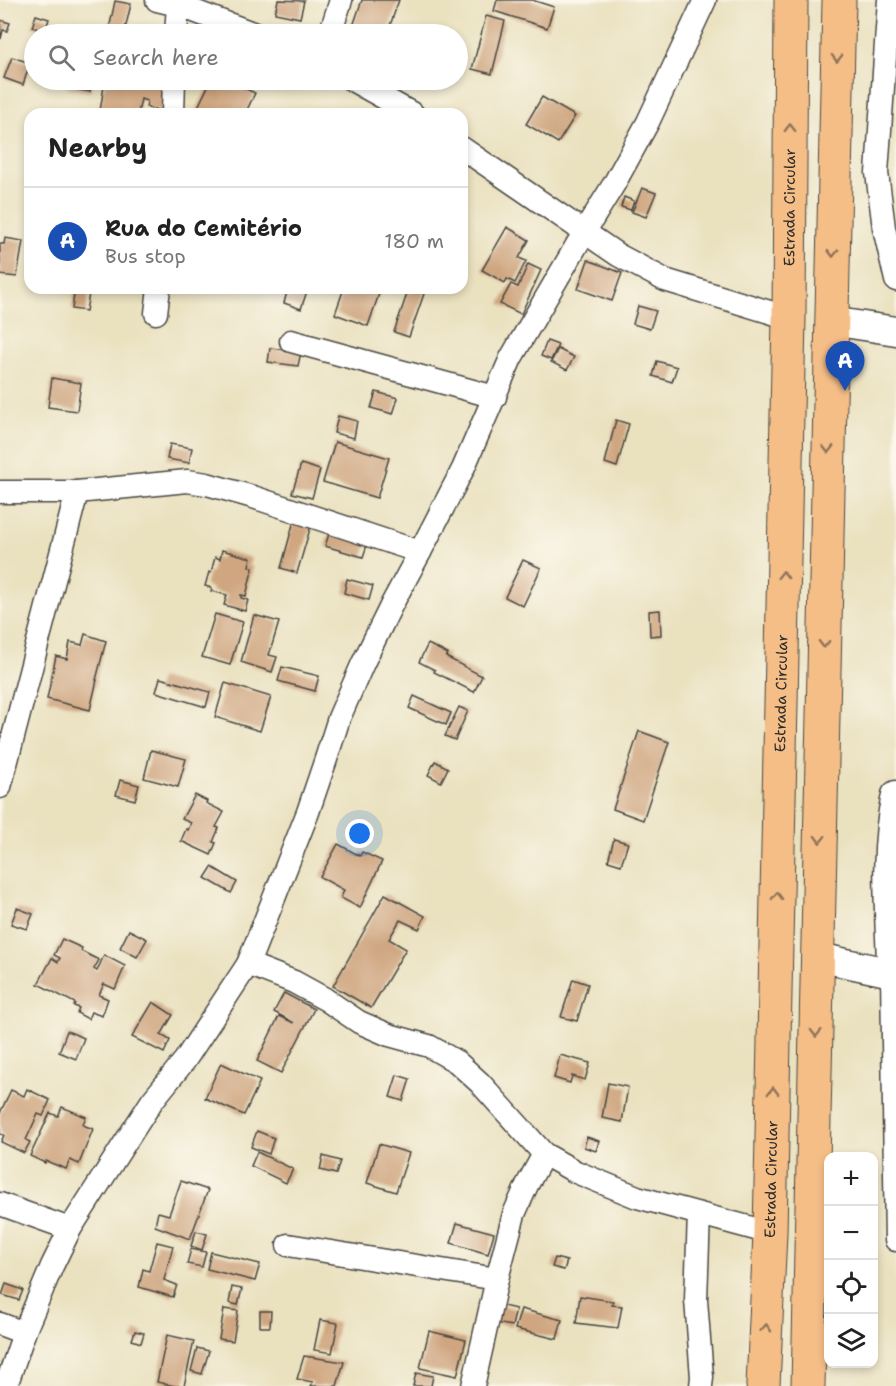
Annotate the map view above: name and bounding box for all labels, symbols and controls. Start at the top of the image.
search box [24,24,468,90]
icon: search [45,41,78,74]
text: Search here [93,43,219,72]
one-way arrow [831,54,843,63]
one-way arrow [784,123,796,132]
text: Nearby [48,130,147,165]
street label: Estrada Circular [779,148,800,266]
text: Rua do Cemitério [105,214,302,243]
text: A [60,228,75,254]
text: 180 m [384,228,444,254]
text: Bus stop [105,243,186,269]
one-way arrow [827,249,839,258]
pin: A [826,342,864,391]
one-way arrow [822,444,835,453]
one-way arrow [777,570,790,579]
street label: Estrada Circular [770,634,792,752]
one-way arrow [818,639,831,648]
your location [345,819,374,848]
one-way arrow [814,834,826,843]
one-way arrow [771,891,783,900]
one-way arrow [810,1029,822,1038]
one-way arrow [767,1086,779,1095]
street label: Estrada Circular [760,1120,782,1239]
map controls [824,1152,878,1368]
button: + [824,1152,878,1206]
button: − [824,1206,878,1260]
button: locate [824,1260,878,1314]
button: layers [824,1314,878,1368]
one-way arrow [759,1323,772,1332]

